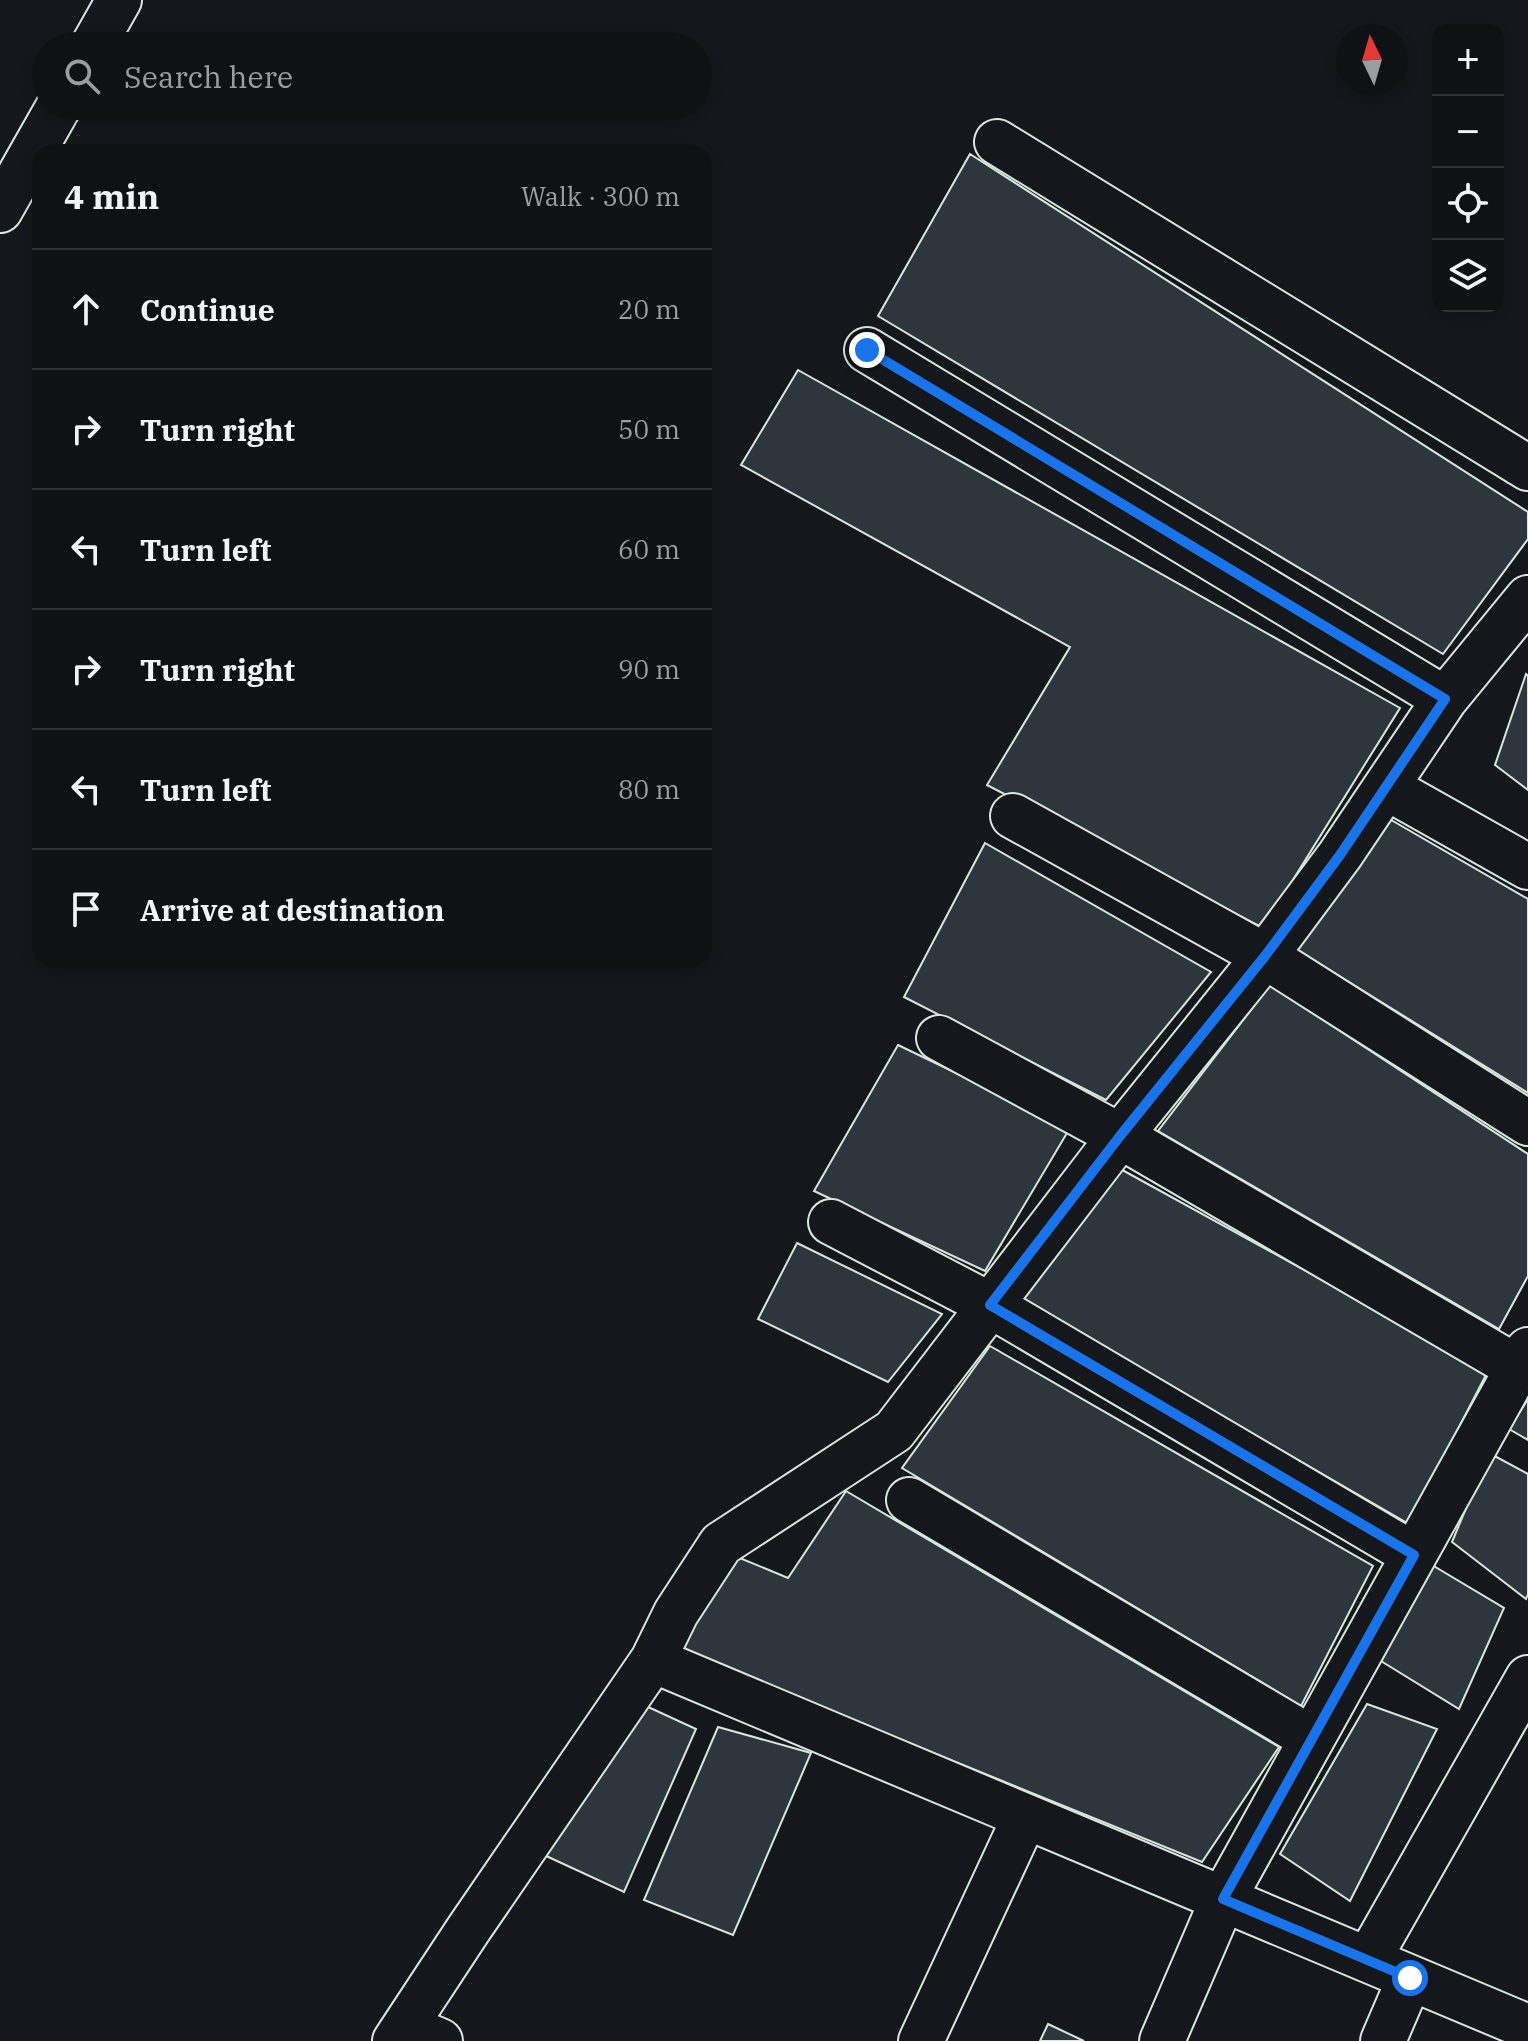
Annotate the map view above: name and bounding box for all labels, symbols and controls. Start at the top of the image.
north arrow [1336,24,1408,96]
map controls [1432,24,1504,312]
button: + [1432,24,1504,96]
search box [32,32,712,120]
icon: search [60,54,104,98]
text: Search here [124,57,293,96]
button: − [1432,96,1504,168]
button: locate [1432,168,1504,240]
text: 4 min [64,174,159,218]
text: Walk · 300 m [521,179,680,213]
button: layers [1432,240,1504,312]
icon: ahead [64,287,108,331]
text: Continue [140,290,275,329]
text: 20 m [618,292,680,326]
route end [849,332,885,368]
icon: right [64,407,108,451]
text: Turn right [140,410,295,449]
text: 50 m [618,412,680,446]
icon: left [64,527,108,571]
text: Turn left [140,530,272,569]
text: 60 m [618,532,680,566]
icon: right [64,647,108,691]
text: Turn right [140,650,295,689]
text: 90 m [618,652,680,686]
icon: left [64,767,108,811]
text: Turn left [140,770,272,809]
text: 80 m [618,772,680,806]
icon: arrive [64,887,108,931]
text: Arrive at destination [140,890,445,929]
route start [1392,1960,1428,1996]

